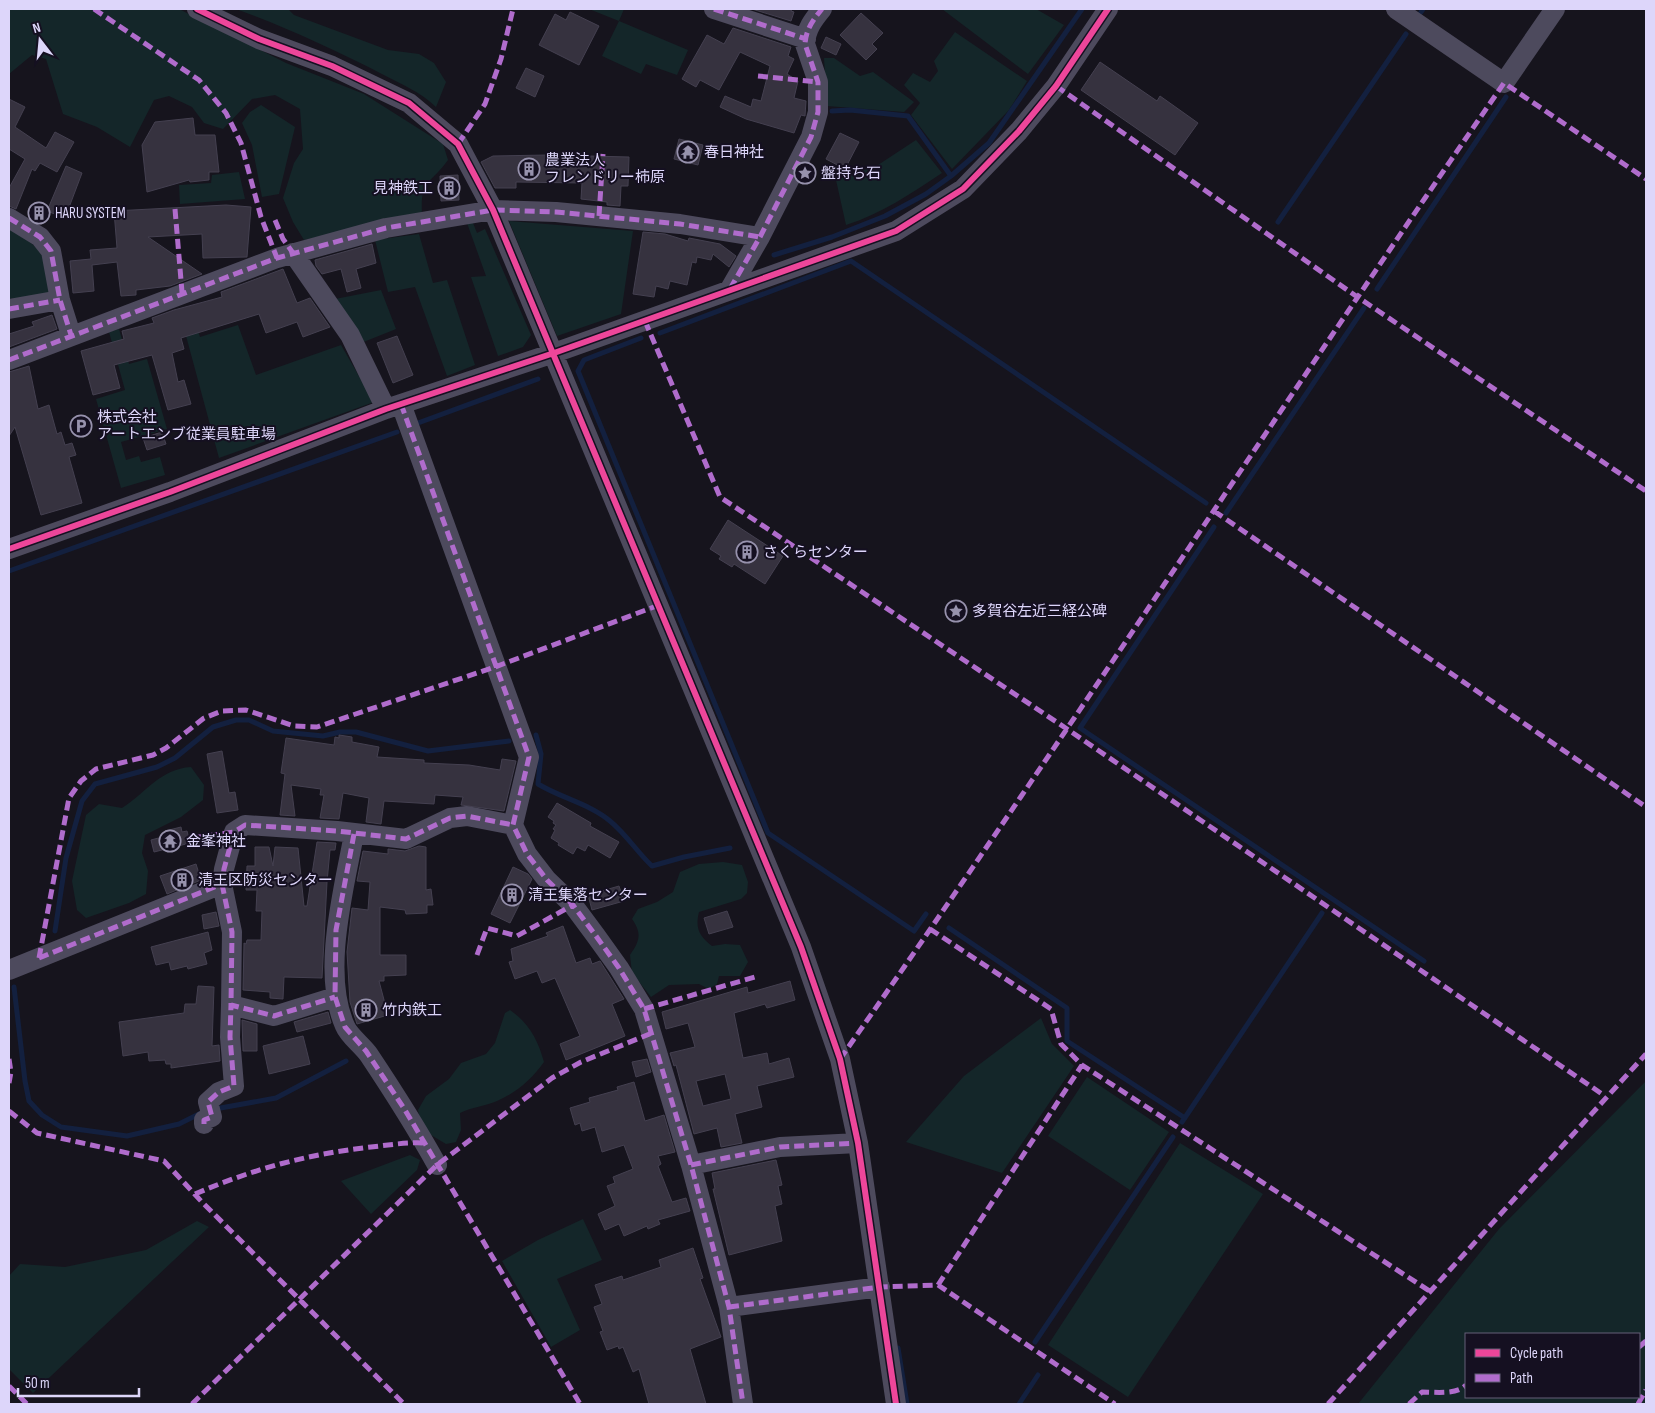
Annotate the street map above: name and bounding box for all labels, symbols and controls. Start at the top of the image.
north arrow [15,15,65,65]
text: N [31,19,42,37]
temple icon: 春日神社 [676,140,700,164]
place label: 春日神社 [704,143,764,162]
place label: 農業法人 フレンドリー柿原 [545,151,665,187]
building icon: 農業法人 フレンドリー柿原 [517,157,541,181]
place icon: 盤持ち石 [793,161,817,185]
place label: 盤持ち石 [821,164,881,183]
building icon: 見神鉄工 [437,176,461,200]
place label: 見神鉄工 [373,179,433,198]
building icon: HARU SYSTEM [27,201,51,225]
place label: HARU SYSTEM [55,204,126,223]
place label: 株式会社 アートエンブ従業員駐車場 [97,408,276,444]
parking icon: 株式会社 アートエンブ従業員駐車場 [69,414,93,438]
building icon: さくらセンター [735,540,759,564]
place label: さくらセンター [763,543,868,562]
place icon: 多賀谷左近三経公碑 [944,599,968,623]
place label: 多賀谷左近三経公碑 [972,602,1107,621]
temple icon: 金峯神社 [158,829,182,853]
place label: 金峯神社 [186,832,246,851]
building icon: 清王区防災センター [170,868,194,892]
place label: 清王区防災センター [198,871,333,890]
building icon: 清王集落センター [500,883,524,907]
place label: 清王集落センター [528,886,648,905]
building icon: 竹内鉄工 [354,998,378,1022]
place label: 竹内鉄工 [382,1001,442,1020]
legend [1465,1333,1640,1398]
text: Cycle path [1510,1344,1563,1363]
scale bar [18,1366,139,1398]
text: Path [1510,1369,1533,1388]
text: 50 m [25,1374,50,1393]

